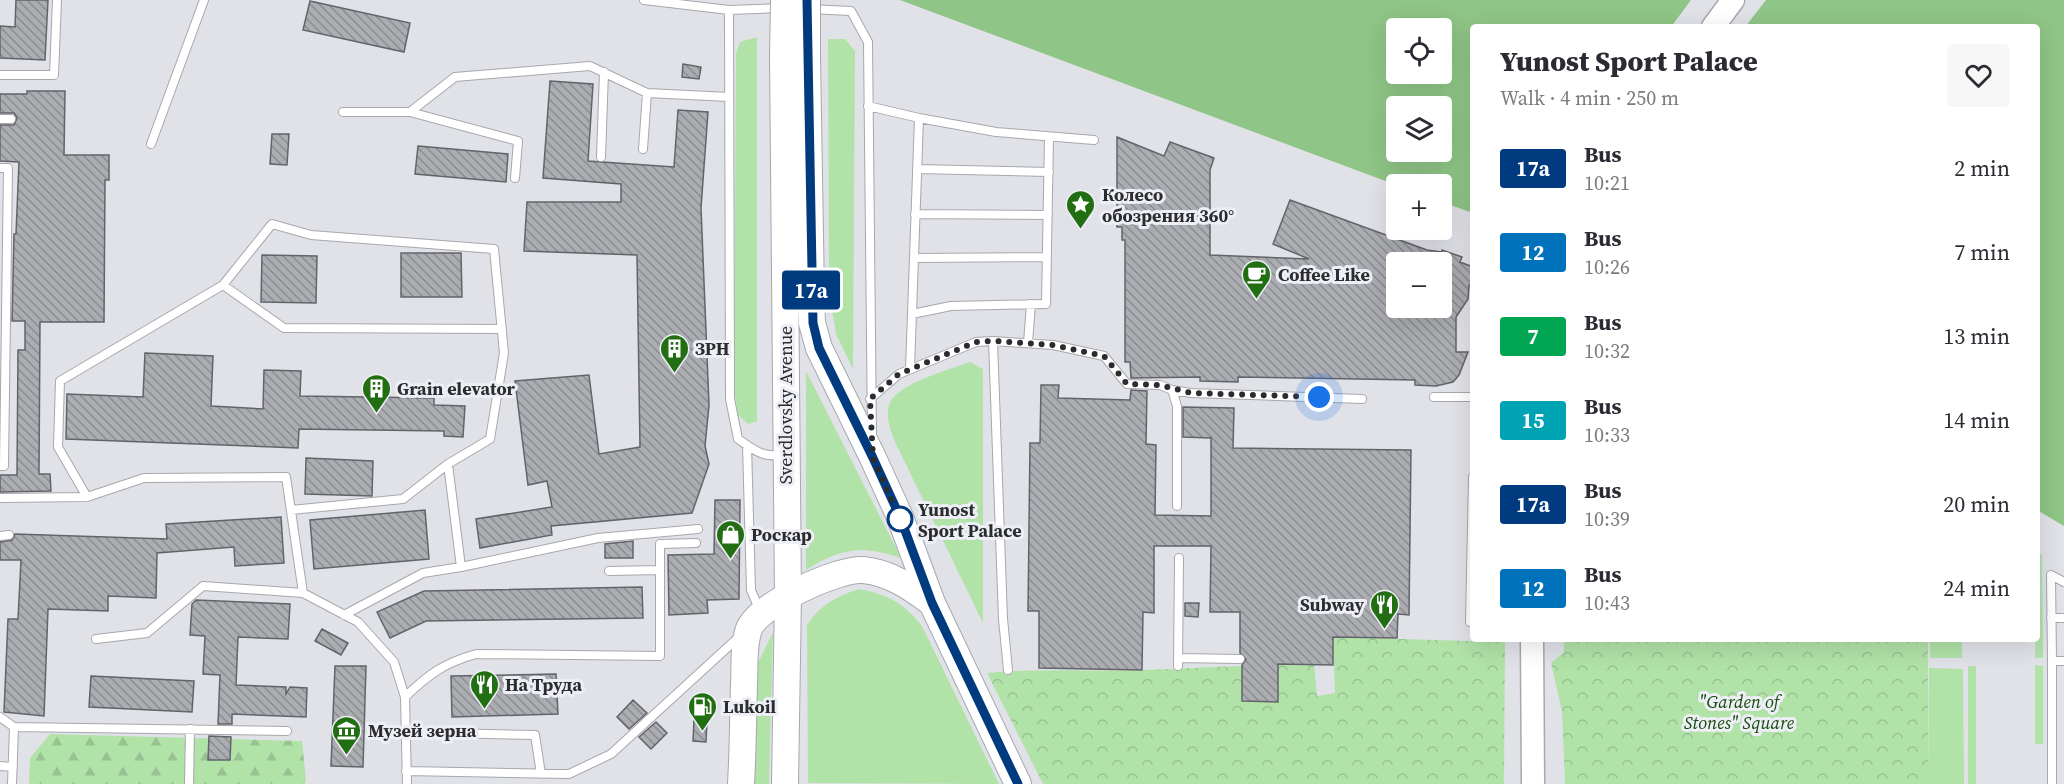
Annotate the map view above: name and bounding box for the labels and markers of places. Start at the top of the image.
place label: Колесо обозрения 360° [1102,182,1234,228]
place icon: Колесо обозрения 360° [1065,188,1097,230]
cafe icon: Coffee Like [1241,258,1273,300]
place label: Coffee Like [1278,262,1370,287]
building icon: ЗРН [658,332,690,374]
place label: ЗРН [695,336,730,361]
building icon: Grain elevator [360,372,392,414]
place label: Grain elevator [397,376,516,401]
place label: Yunost Sport Palace [918,497,1022,543]
marker: Yunost Sport Palace [887,506,913,532]
shop icon: Роскар [714,518,746,560]
place label: Роскар [751,522,812,547]
restaurant icon: Subway [1369,588,1401,630]
place label: Subway [1300,592,1364,617]
restaurant icon: На Труда [468,668,500,710]
place label: На Труда [505,672,583,697]
fuel station icon: Lukoil [686,690,718,732]
place label: Lukoil [723,694,776,719]
museum icon: Музей зерна [331,714,363,756]
place label: Музей зерна [368,718,477,743]

